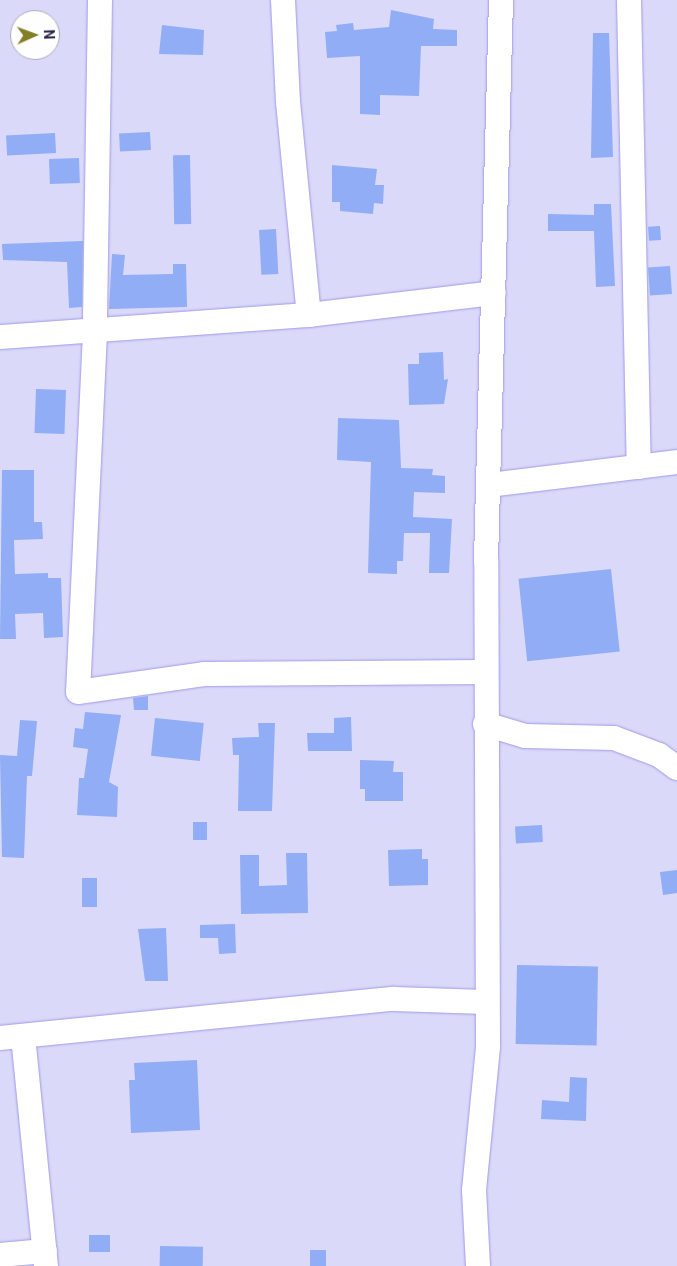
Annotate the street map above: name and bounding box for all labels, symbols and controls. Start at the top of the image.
north arrow [10,10,60,60]
text: N [41,29,57,40]

